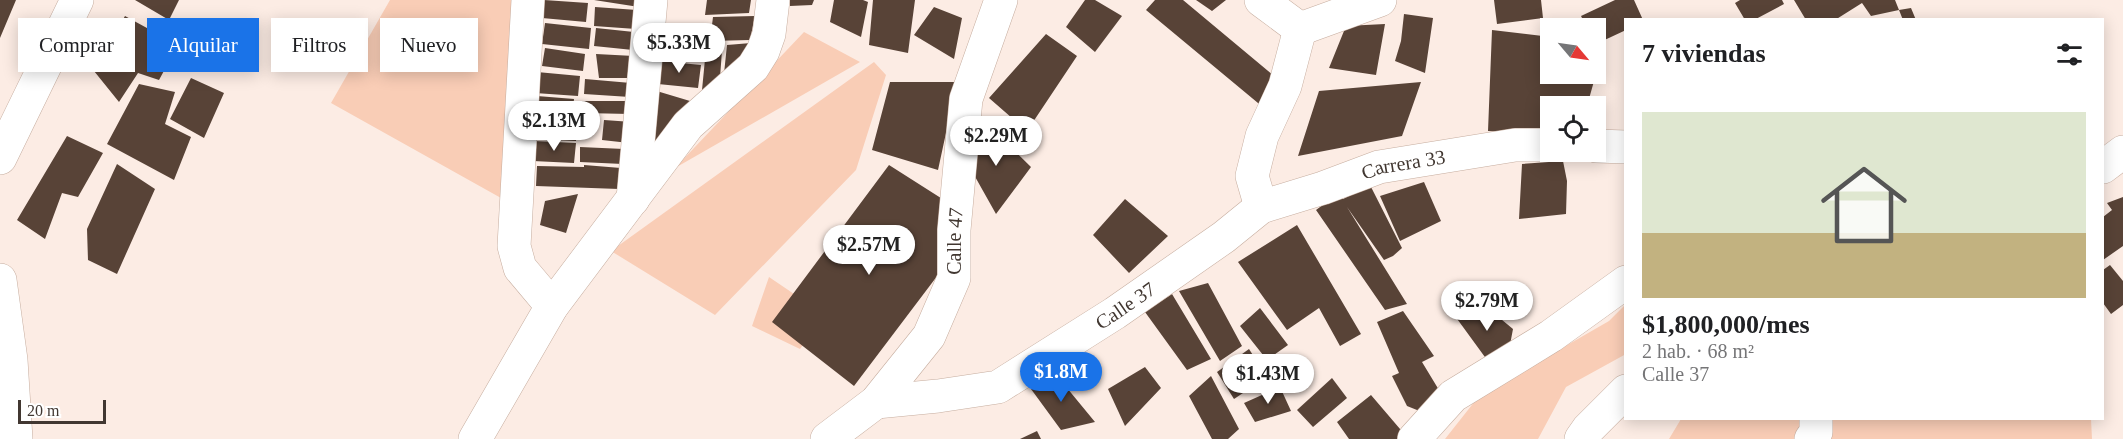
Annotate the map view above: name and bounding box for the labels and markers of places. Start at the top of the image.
pin: $5.33M [630,23,728,74]
pin: $2.13M [505,101,603,152]
pin: $2.29M [947,116,1045,167]
pin: $2.57M [820,225,918,276]
pin: $2.79M [1438,281,1536,332]
pin: $1.8M [1019,352,1103,403]
pin: $1.43M [1219,354,1317,405]

